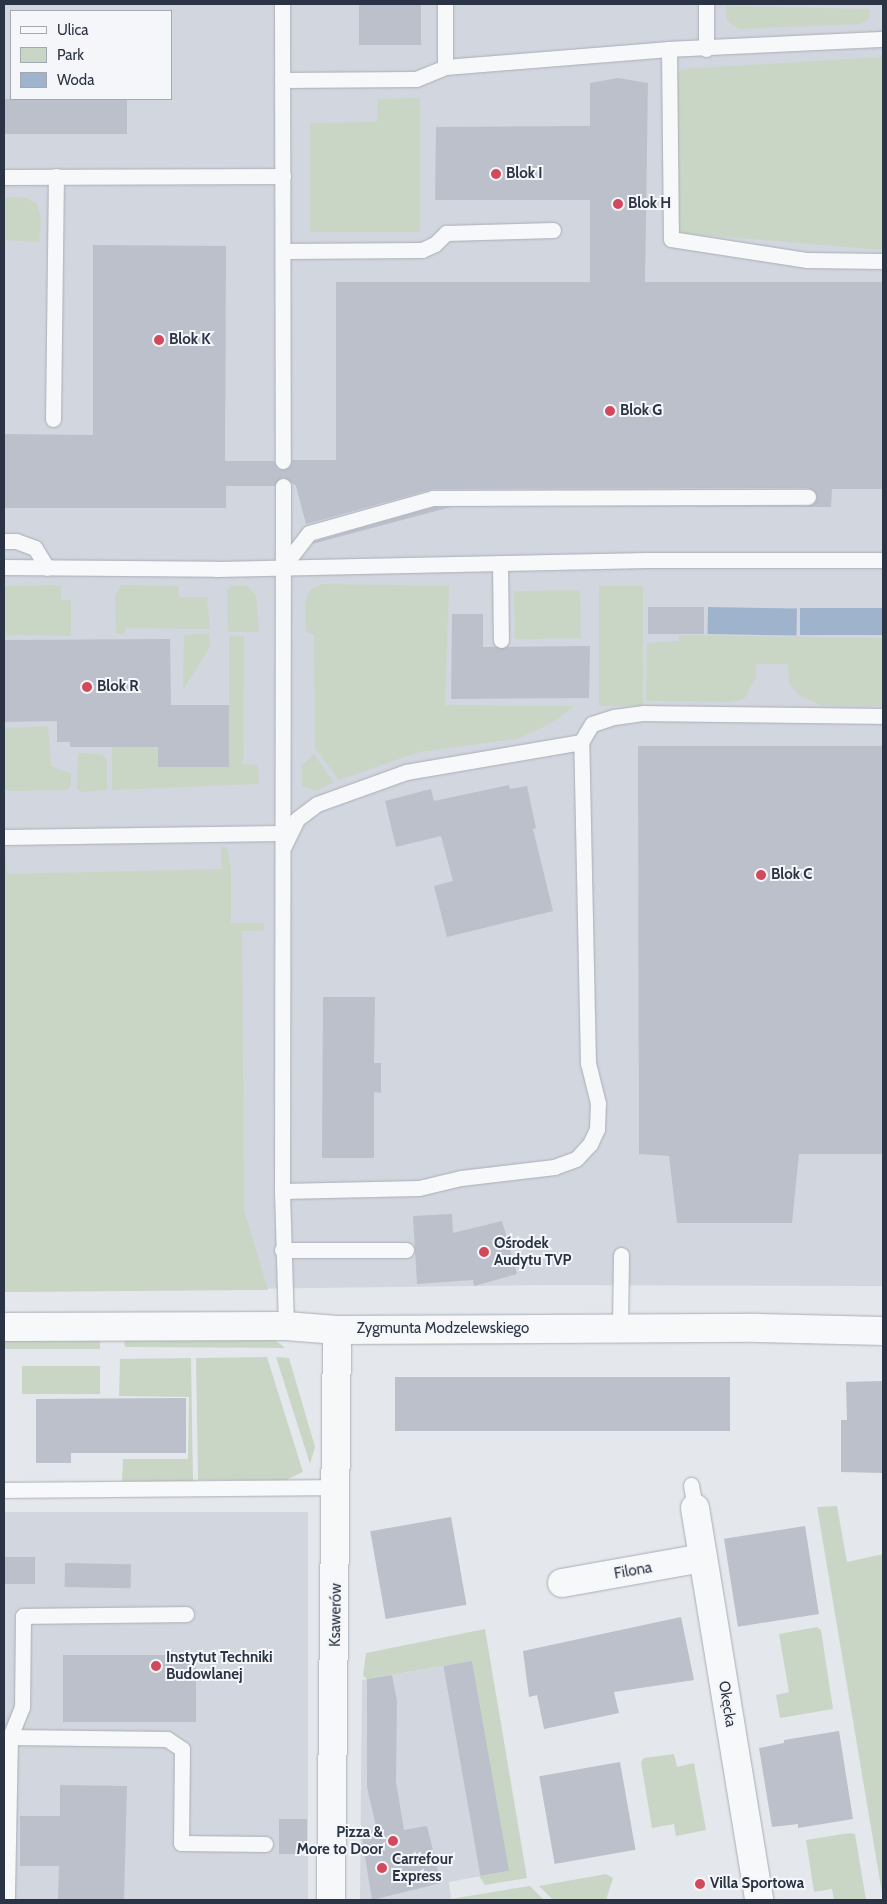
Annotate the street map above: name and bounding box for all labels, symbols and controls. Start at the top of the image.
legend [10,10,172,100]
text: Ulica [57,21,88,39]
text: Park [57,46,84,64]
text: Woda [57,71,94,89]
place label: Blok I [506,165,543,183]
marker: Blok I [490,168,502,180]
place label: Blok H [628,195,671,213]
marker: Blok H [612,198,624,210]
place label: Blok K [169,331,211,349]
marker: Blok K [153,334,165,346]
place label: Blok G [620,402,662,420]
marker: Blok G [604,405,616,417]
place label: Blok R [97,678,139,696]
marker: Blok R [81,681,93,693]
place label: Blok C [771,866,813,884]
marker: Blok C [755,869,767,881]
place label: Ośrodek Audytu TVP [494,1234,571,1269]
marker: Ośrodek Audytu TVP [478,1246,490,1258]
street label: Zygmunta Modzelewskiego [357,1320,529,1338]
street label: Filona [613,1559,653,1583]
street label: Ksawerów [326,1583,346,1647]
place label: Instytut Techniki Budowlanej [166,1648,273,1683]
marker: Instytut Techniki Budowlanej [150,1660,162,1672]
street label: Okęcka [714,1680,740,1728]
place label: Pizza & More to Door [296,1823,383,1858]
marker: Pizza & More to Door [387,1835,399,1847]
place label: Carrefour Express [392,1850,453,1885]
marker: Carrefour Express [376,1862,388,1874]
place label: Villa Sportowa [710,1875,804,1893]
marker: Villa Sportowa [694,1878,706,1890]

